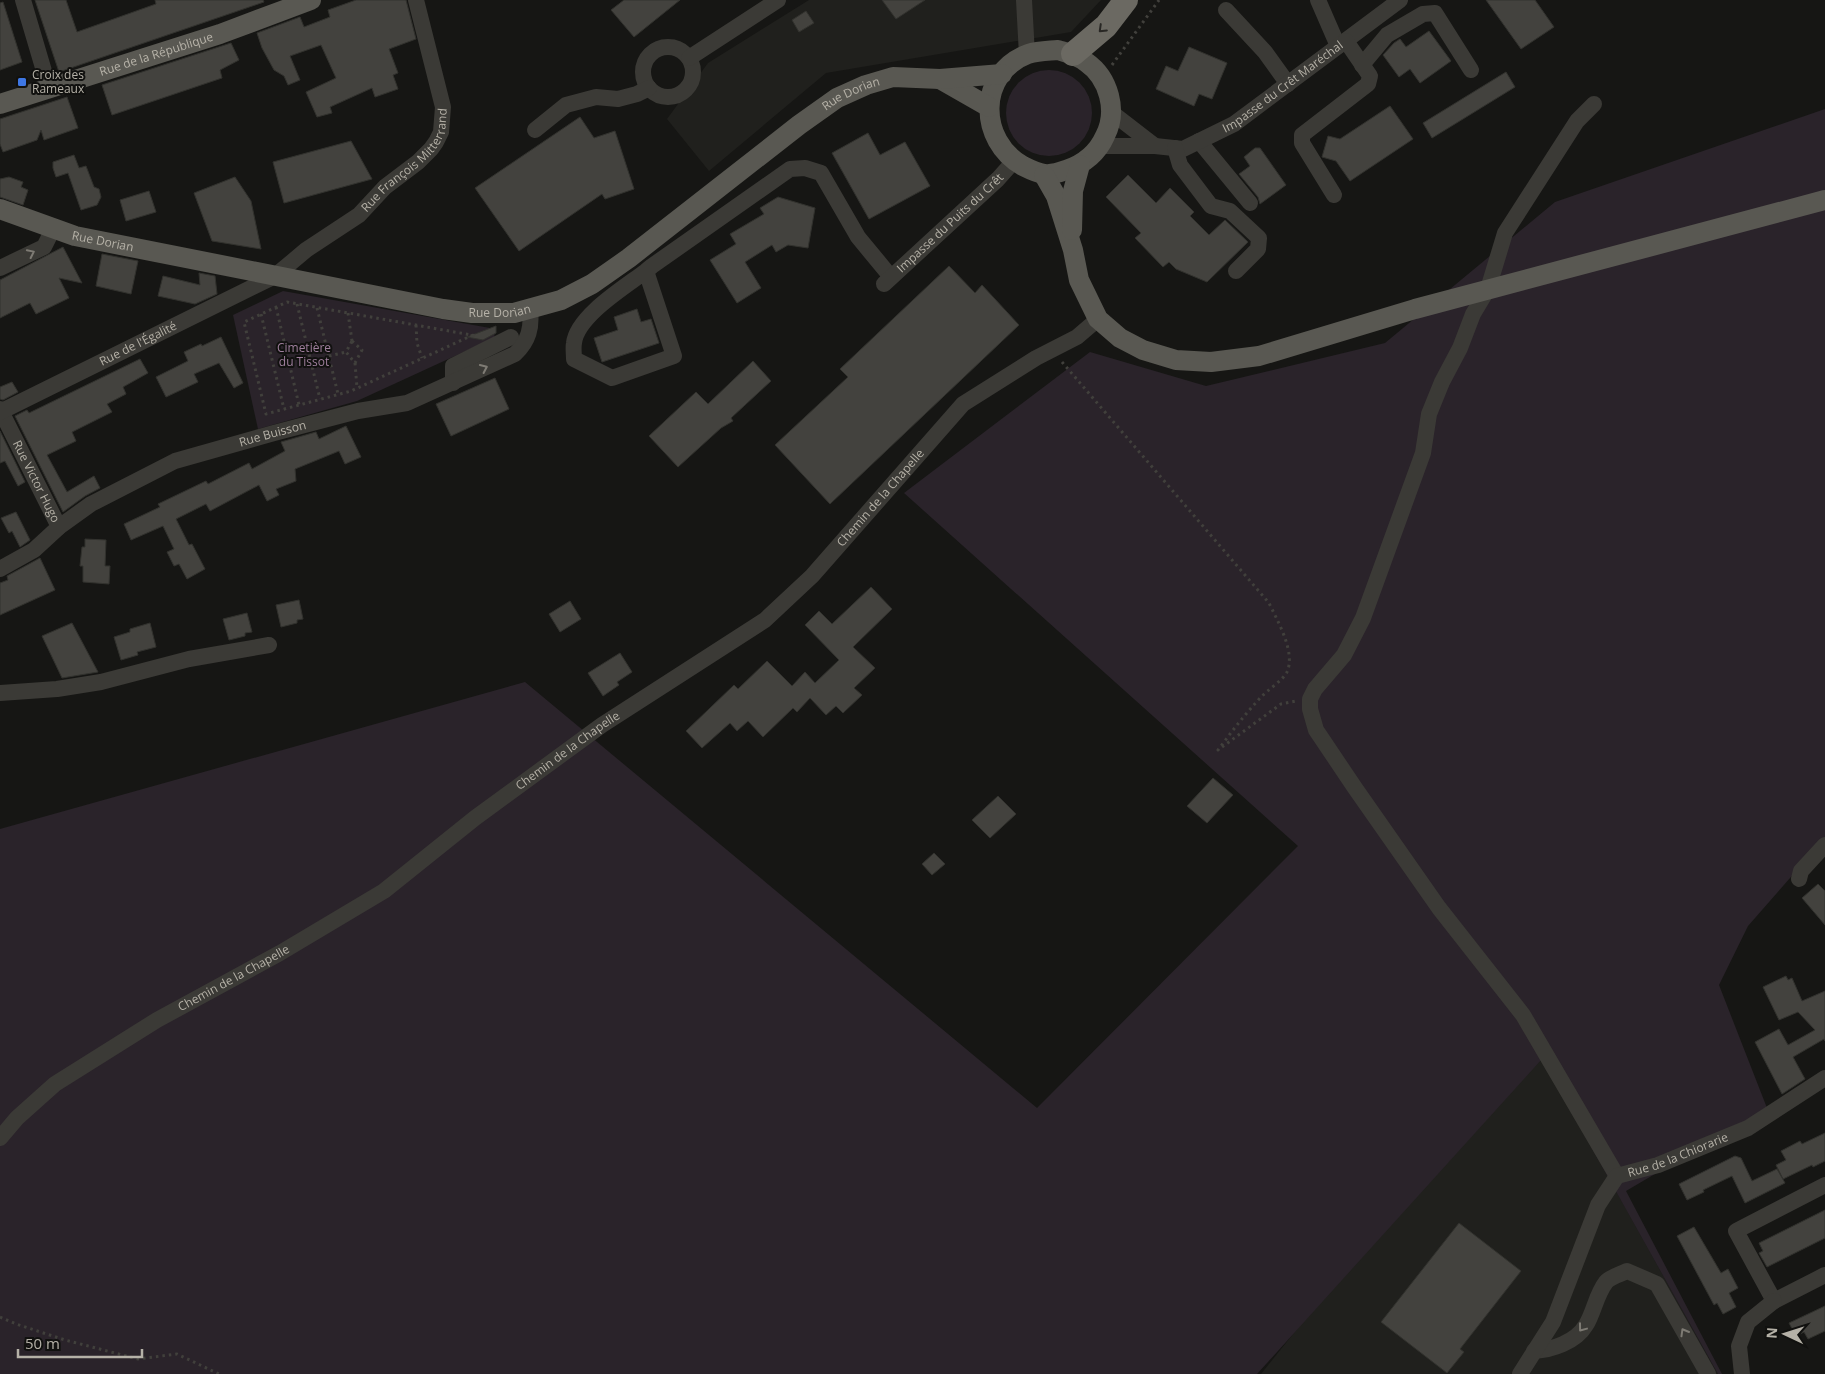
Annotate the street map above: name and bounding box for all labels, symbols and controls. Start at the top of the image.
one-way arrow [1098,23,1107,32]
street label: Rue de la République [97,28,215,80]
street label: Impasse du Crêt Maréchal [1219,37,1346,136]
place label: Croix des Rameaux [32,66,85,97]
street label: Rue Dorian [818,72,882,114]
marker: Croix des Rameaux [16,76,28,88]
street label: Rue François Mitterrand [357,107,451,215]
street label: Impasse du Puits du Crêt [893,169,1007,276]
street label: Rue Dorian [71,227,135,255]
one-way arrow [26,249,35,259]
street label: Rue Dorian [469,300,533,321]
street label: Rue de l'Égalité [96,317,180,370]
park label: Cimetière du Tissot [277,339,331,370]
one-way arrow [479,364,488,374]
street label: Rue Buisson [237,416,308,450]
street label: Rue Victor Hugo [9,437,64,525]
street label: Chemin de la Chapelle [833,445,928,550]
street label: Chemin de la Chapelle [512,707,623,794]
street label: Chemin de la Chapelle [175,940,293,1015]
street label: Rue de la Chiorarie [1626,1128,1731,1181]
north arrow [1760,1309,1810,1359]
one-way arrow [1579,1322,1588,1332]
scale bar [18,1326,141,1358]
text: N [1762,1327,1781,1339]
one-way arrow [1680,1328,1690,1337]
text: 50 m [25,1333,60,1353]

